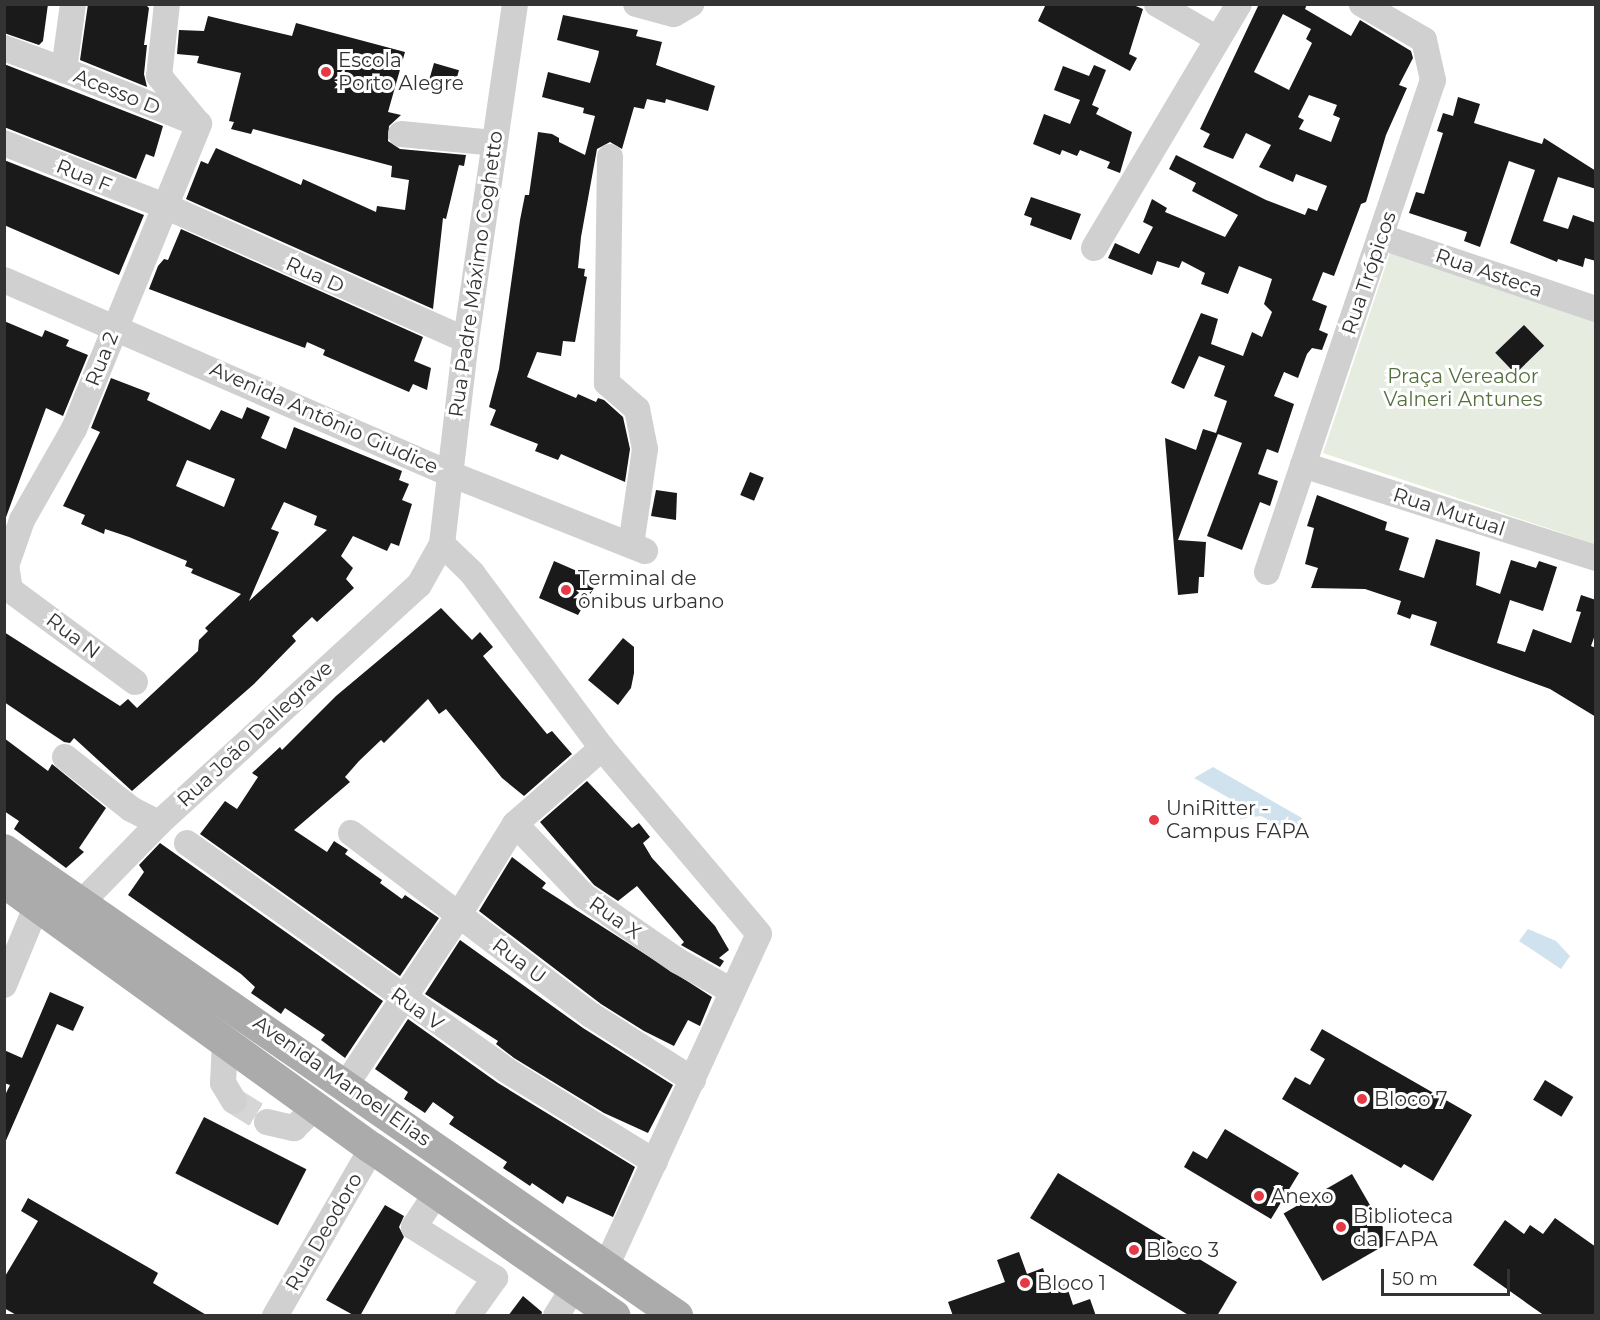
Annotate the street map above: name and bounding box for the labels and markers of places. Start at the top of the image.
place label: Escola Porto Alegre [338,48,464,95]
marker: Escola Porto Alegre [319,65,333,79]
place label: Terminal de ônibus urbano [578,566,724,613]
marker: Terminal de ônibus urbano [559,583,573,597]
place label: UniRitter - Campus FAPA [1166,796,1309,843]
marker: UniRitter - Campus FAPA [1147,813,1161,827]
place label: Bloco 7 [1374,1087,1448,1111]
marker: Bloco 7 [1355,1092,1369,1106]
place label: Anexo [1271,1184,1334,1208]
marker: Anexo [1252,1189,1266,1203]
place label: Biblioteca da FAPA [1353,1204,1453,1251]
marker: Biblioteca da FAPA [1334,1220,1348,1234]
place label: Bloco 3 [1146,1238,1219,1262]
marker: Bloco 3 [1127,1243,1141,1257]
place label: Bloco 1 [1037,1271,1106,1295]
marker: Bloco 1 [1018,1276,1032,1290]

